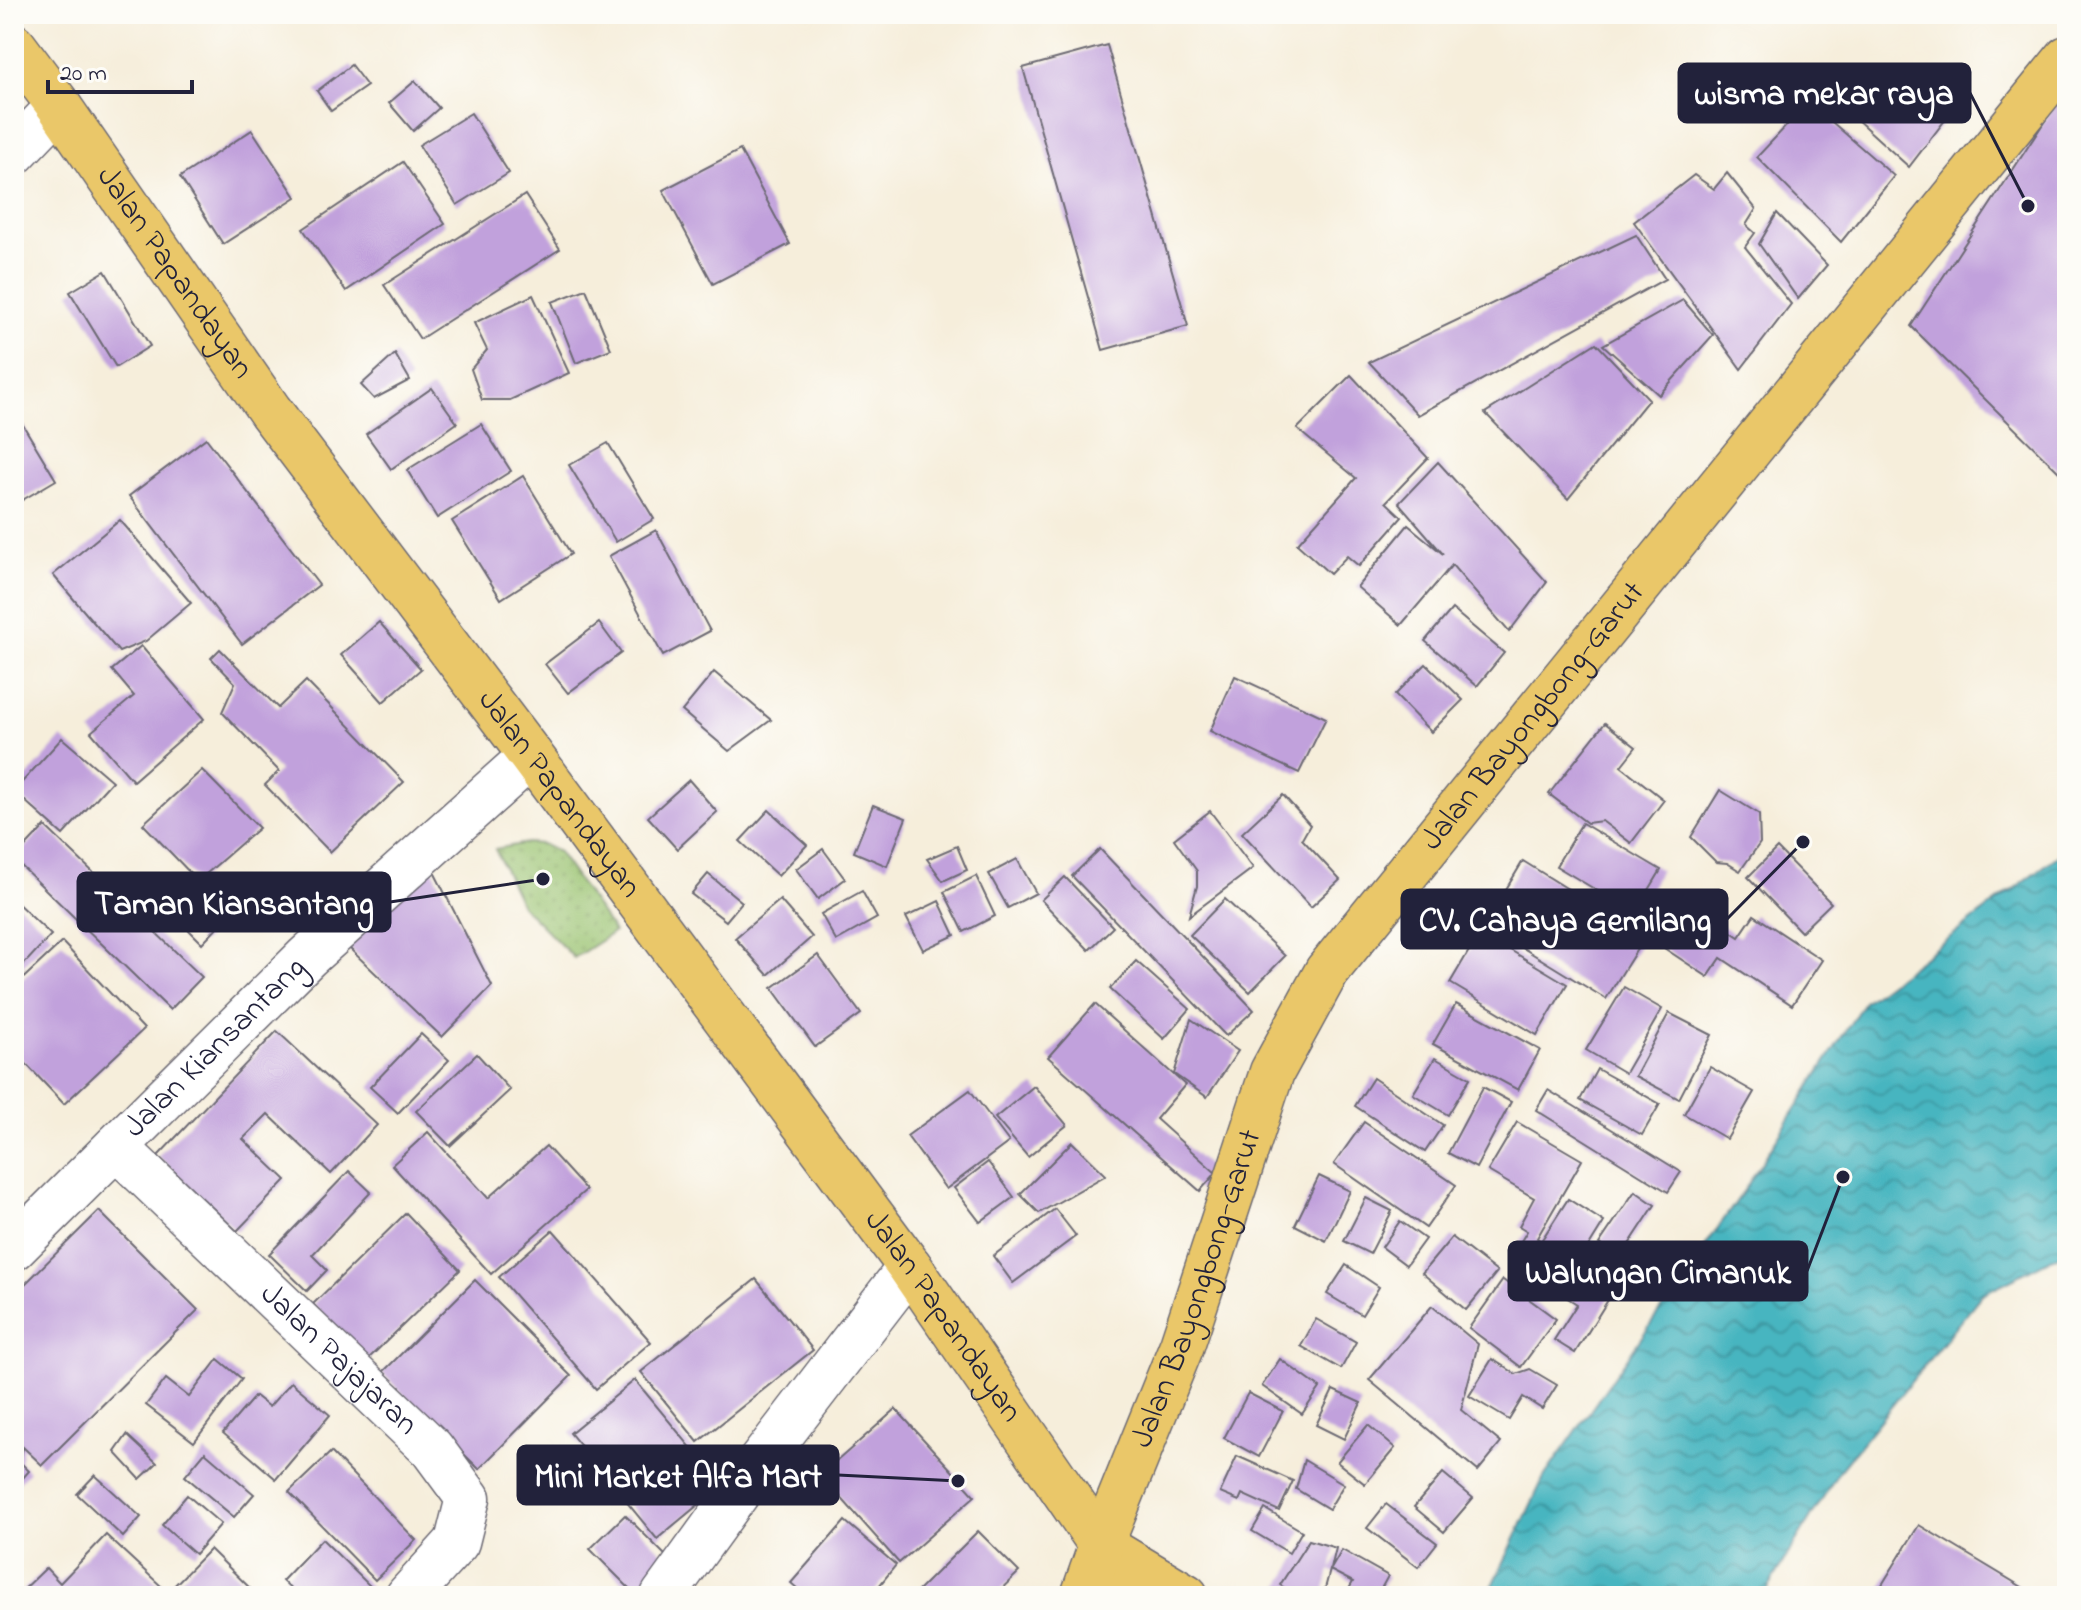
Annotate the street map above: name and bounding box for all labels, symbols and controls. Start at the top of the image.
scale bar [48,44,192,94]
text: 20 m [60,57,107,92]
callout: wisma mekar raya [1679,64,1970,122]
text: wisma mekar raya [1694,71,1954,122]
street label: Jalan Papandayan [84,157,265,389]
street label: Jalan Bayongbong-Garut [1410,572,1657,861]
street label: Jalan Papandayan [466,680,653,909]
callout: Taman Kiansantang [78,873,390,931]
text: Taman Kiansantang [94,881,374,932]
callout: CV. Cahaya Gemilang [1402,890,1727,948]
text: CV. Cahaya Gemilang [1419,898,1711,949]
street label: Jalan Kiansantang [113,946,318,1150]
street label: Jalan Bayongbong-Garut [1119,1123,1275,1455]
street label: Jalan Papandayan [852,1200,1034,1432]
callout: Walungan Cimanuk [1509,1242,1807,1300]
text: Walungan Cimanuk [1525,1250,1792,1301]
street label: Jalan Pajajaran [249,1272,429,1447]
callout: Mini Market Alfa Mart [518,1446,838,1504]
text: Mini Market Alfa Mart [534,1454,823,1504]

